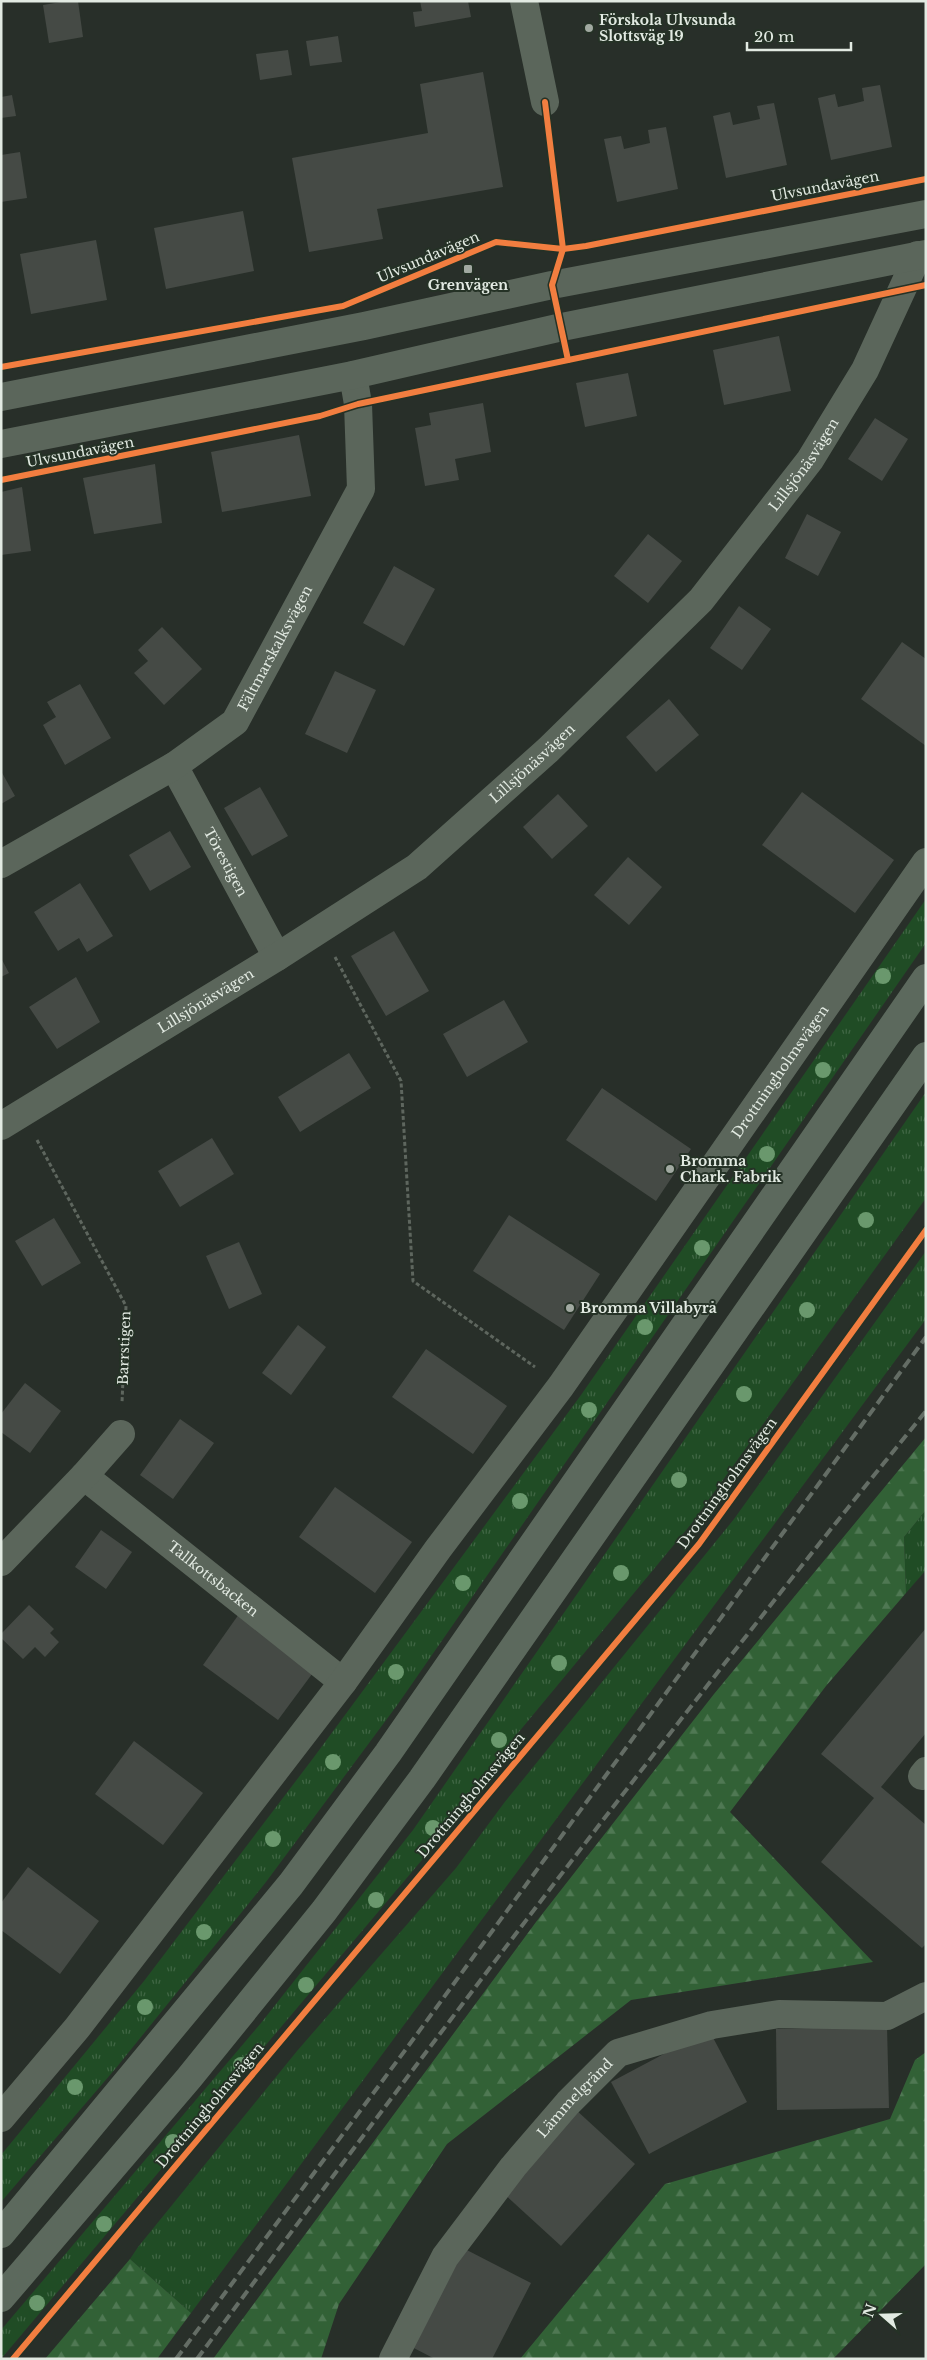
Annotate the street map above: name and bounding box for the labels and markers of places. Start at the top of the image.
place label: Förskola Ulvsunda Slottsväg 19 [599,11,736,45]
marker: Förskola Ulvsunda Slottsväg 19 [583,22,595,34]
marker: Grenvägen [462,263,474,275]
place label: Grenvägen [428,276,508,294]
place label: Bromma Chark. Fabrik [680,1152,782,1186]
marker: Bromma Chark. Fabrik [664,1163,676,1175]
place label: Bromma Villabyrå [580,1299,717,1317]
marker: Bromma Villabyrå [564,1302,576,1314]

